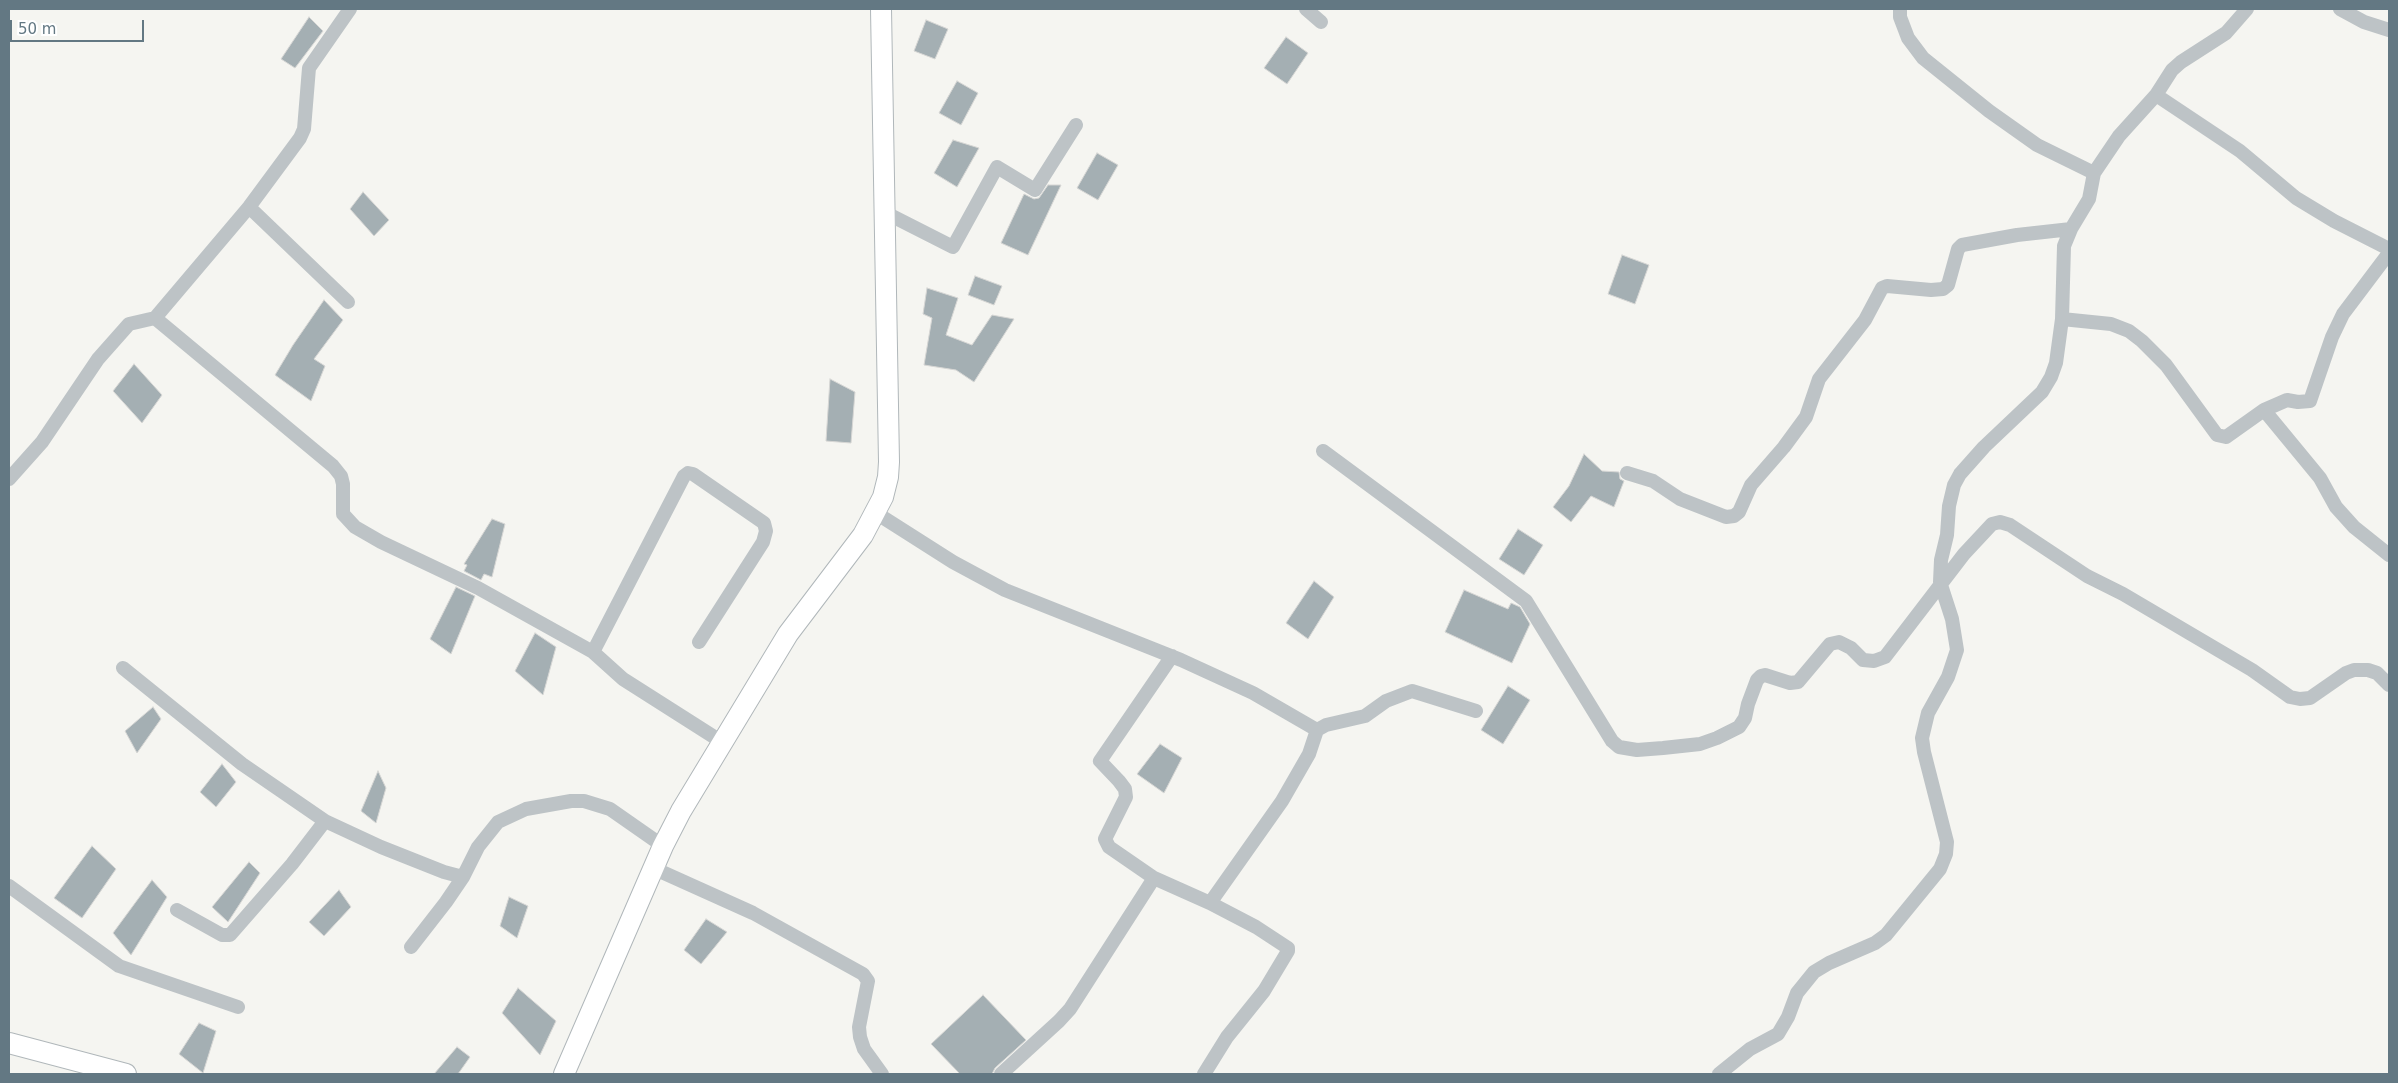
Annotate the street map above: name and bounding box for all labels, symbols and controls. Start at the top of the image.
scale bar [12,10,146,42]
text: 50 m [18,20,56,38]

